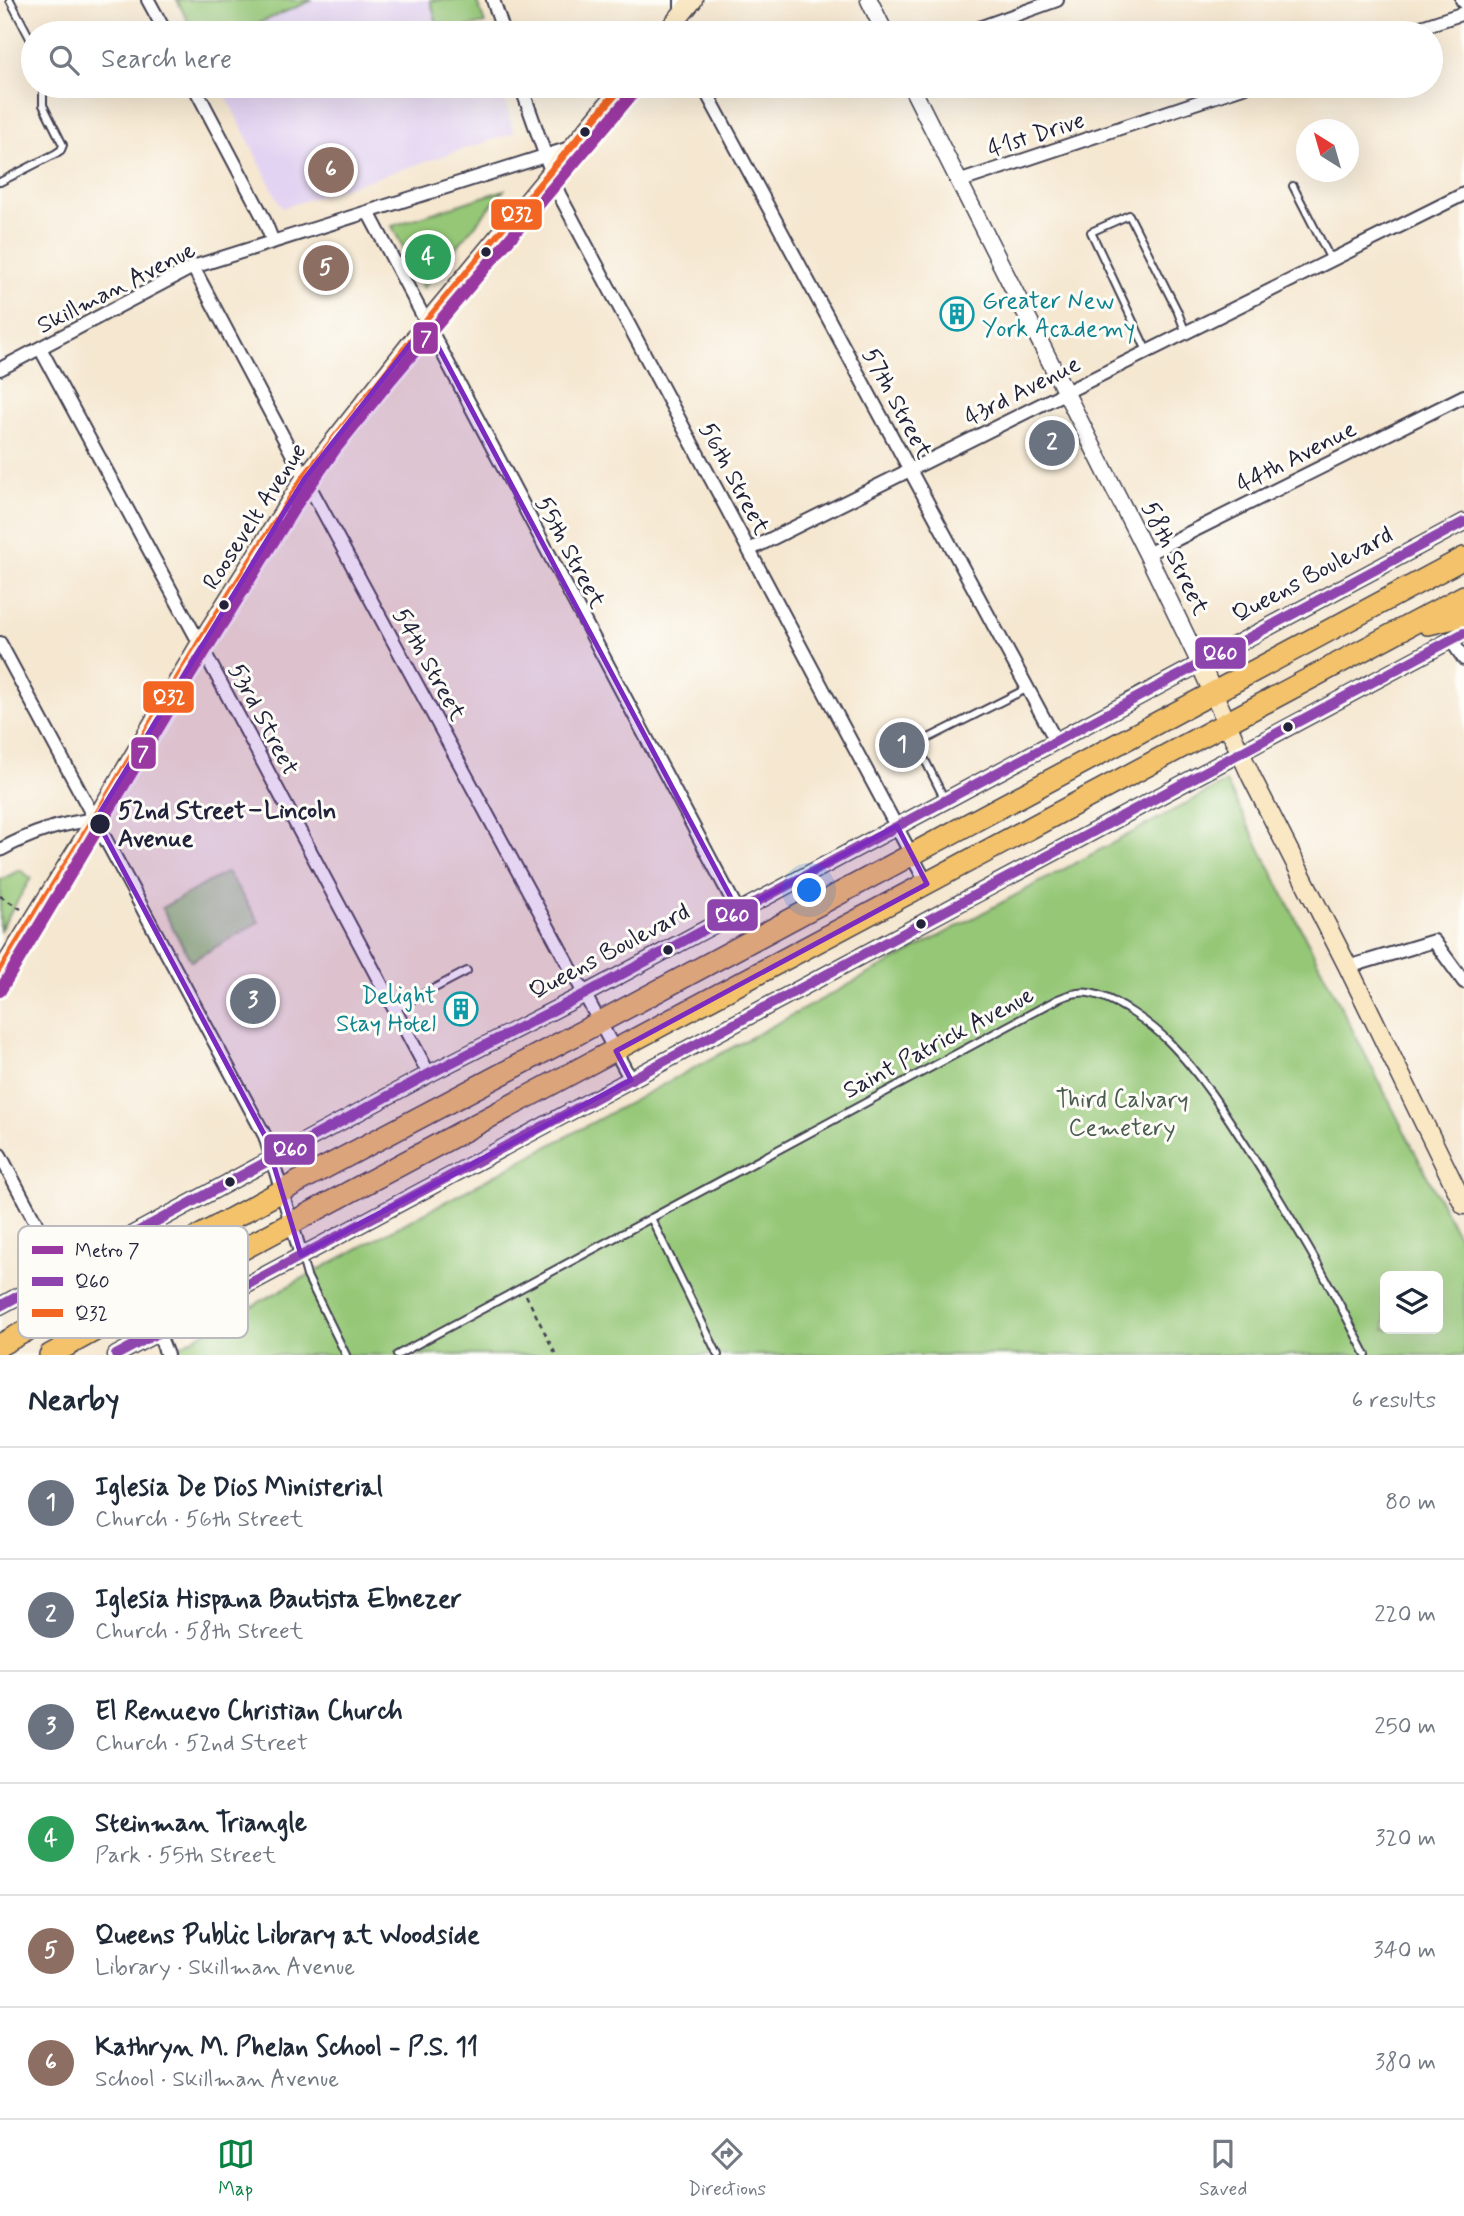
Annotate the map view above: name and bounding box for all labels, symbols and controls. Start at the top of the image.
search box [21,21,1443,98]
icon: search [45,41,83,79]
text: Search here [101,43,232,77]
street label: 41st Drive [984,105,1089,166]
north arrow [1296,119,1359,182]
unlabelled marker [578,125,592,139]
pin: 6 [308,144,354,196]
line badge: Q32 [490,198,543,231]
text: Q32 [501,203,533,228]
pin: 4 [405,231,451,283]
street label: Skillman Avenue [32,235,201,342]
pin: 5 [303,242,349,294]
unlabelled marker [479,245,493,259]
place label: Greater New York Academy [982,286,1135,345]
building icon: Greater New York Academy [938,295,976,333]
line badge: 7 [412,321,439,355]
text: 7 [420,327,432,352]
street label: 57th Street [854,343,939,465]
street label: 43rd Avenue [960,349,1086,434]
street label: 44th Avenue [1232,414,1362,501]
street label: 56th Street [691,417,776,540]
pin: 2 [1029,417,1075,469]
street label: Roosevelt Avenue [196,438,314,596]
street label: 55th Street [527,491,612,614]
street label: 58th Street [1134,497,1216,621]
street label: Queens Boulevard [1227,520,1398,631]
unlabelled marker [217,598,231,612]
street label: 54th Street [385,603,472,727]
line badge: Q60 [1194,636,1247,670]
text: Q60 [1203,642,1237,667]
street label: 53rd Street [220,658,305,781]
line badge: Q32 [142,680,195,714]
text: Q32 [153,686,185,711]
pin: 1 [879,719,925,771]
unlabelled marker [1281,720,1295,734]
line badge: 7 [130,736,157,770]
text: 7 [137,742,149,767]
place label: 52nd Street–Lincoln Avenue [118,796,337,855]
marker: 52nd Street–Lincoln Avenue [88,812,112,836]
your location [792,873,826,907]
street label: Queens Boulevard [524,897,695,1008]
line badge: Q60 [706,898,759,932]
text: Q60 [715,904,749,929]
unlabelled marker [914,917,928,931]
unlabelled marker [661,943,675,957]
pin: 3 [230,975,276,1027]
street label: Saint Patrick Avenue [838,980,1040,1107]
place label: Delight Stay Hotel [336,981,436,1040]
building icon: Delight Stay Hotel [442,990,480,1028]
park label: Third Calvary Cemetery [1055,1085,1189,1144]
line badge: Q60 [263,1133,316,1166]
text: Q60 [273,1138,307,1163]
unlabelled marker [223,1175,237,1189]
legend [18,1226,248,1338]
text: Metro 7 [75,1239,140,1264]
text: Q60 [75,1270,110,1295]
map controls [1380,1271,1443,1334]
button: layers [1380,1271,1443,1334]
text: Q32 [75,1302,108,1327]
text: Nearby [28,1381,119,1420]
text: 6 results [1352,1386,1436,1416]
text: Iglesia De Dios Ministerial [95,1471,383,1505]
text: 1 [46,1488,56,1518]
text: 80 m [1385,1488,1436,1518]
text: Church · 56th Street [95,1505,303,1535]
text: Iglesia Hispana Bautista Ebnezer [95,1583,462,1617]
text: 2 [45,1600,57,1630]
text: 220 m [1374,1600,1436,1630]
text: Church · 58th Street [95,1617,303,1647]
text: El Renuevo Christian Church [95,1695,403,1729]
text: 3 [46,1712,56,1742]
text: 250 m [1374,1712,1436,1742]
text: Church · 52nd Street [95,1729,308,1759]
text: Steinman Triangle [95,1807,307,1841]
text: 4 [44,1824,58,1854]
text: 320 m [1375,1824,1436,1854]
text: Park · 55th Street [95,1841,276,1871]
text: Queens Public Library at Woodside [95,1919,480,1953]
text: 5 [44,1936,58,1966]
text: 340 m [1373,1936,1436,1966]
text: Library · Skillman Avenue [95,1953,355,1983]
text: Kathryn M. Phelan School - P.S. 11 [95,2031,478,2065]
text: 6 [45,2048,57,2078]
text: 380 m [1375,2048,1436,2078]
text: School · Skillman Avenue [95,2065,339,2095]
tab: Map [217,2135,255,2202]
tab: Directions [688,2135,766,2202]
tab: Saved [1199,2135,1247,2202]

